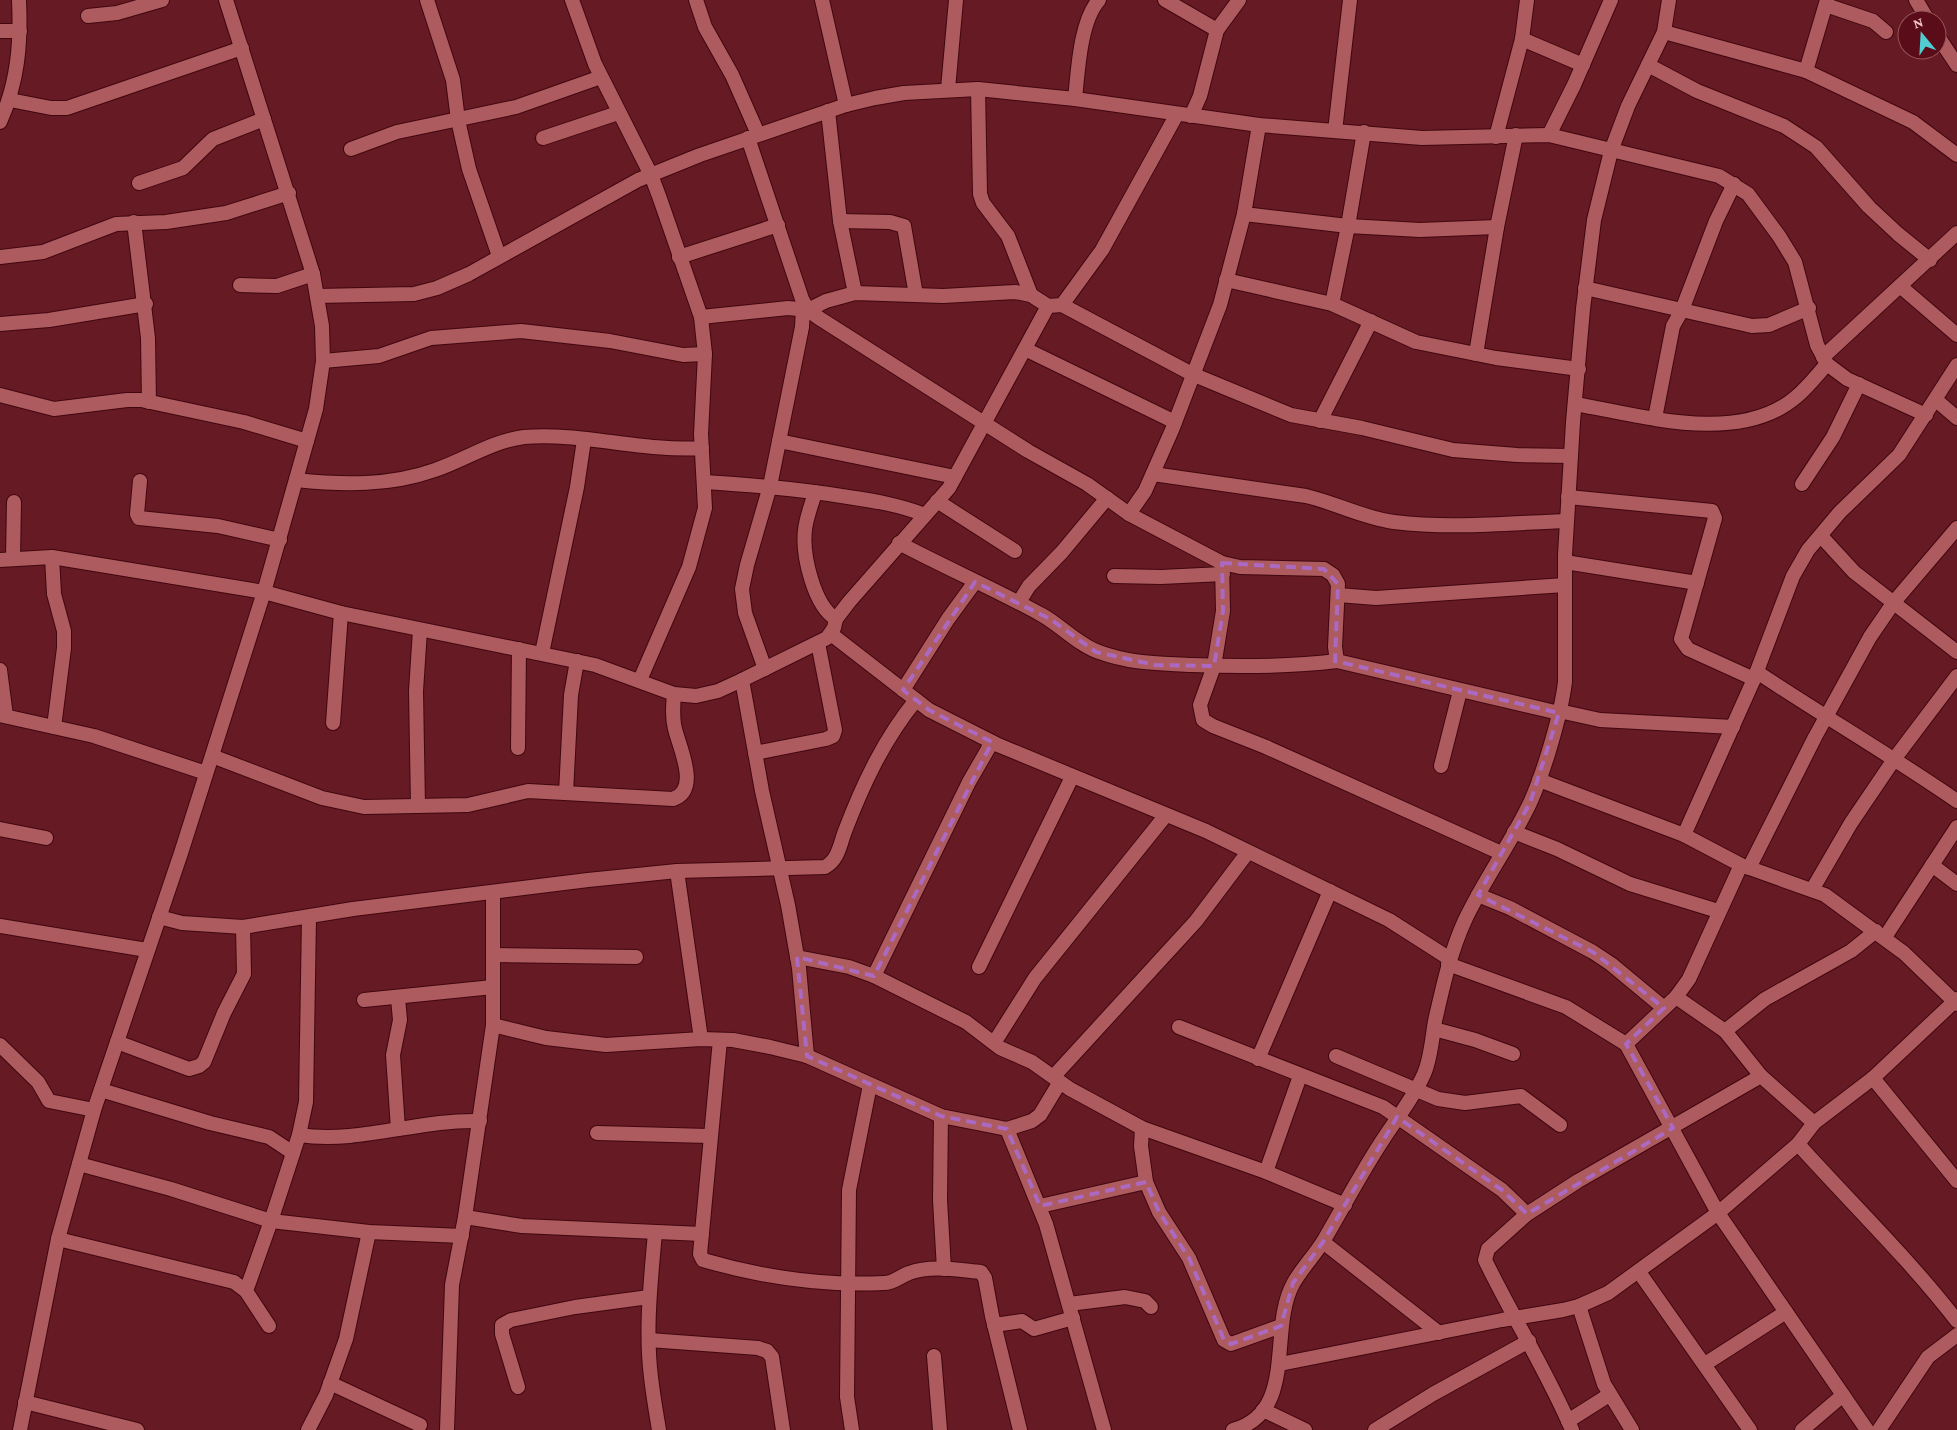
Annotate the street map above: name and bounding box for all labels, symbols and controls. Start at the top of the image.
north arrow [1897,10,1947,60]
text: N [1911,13,1925,32]

